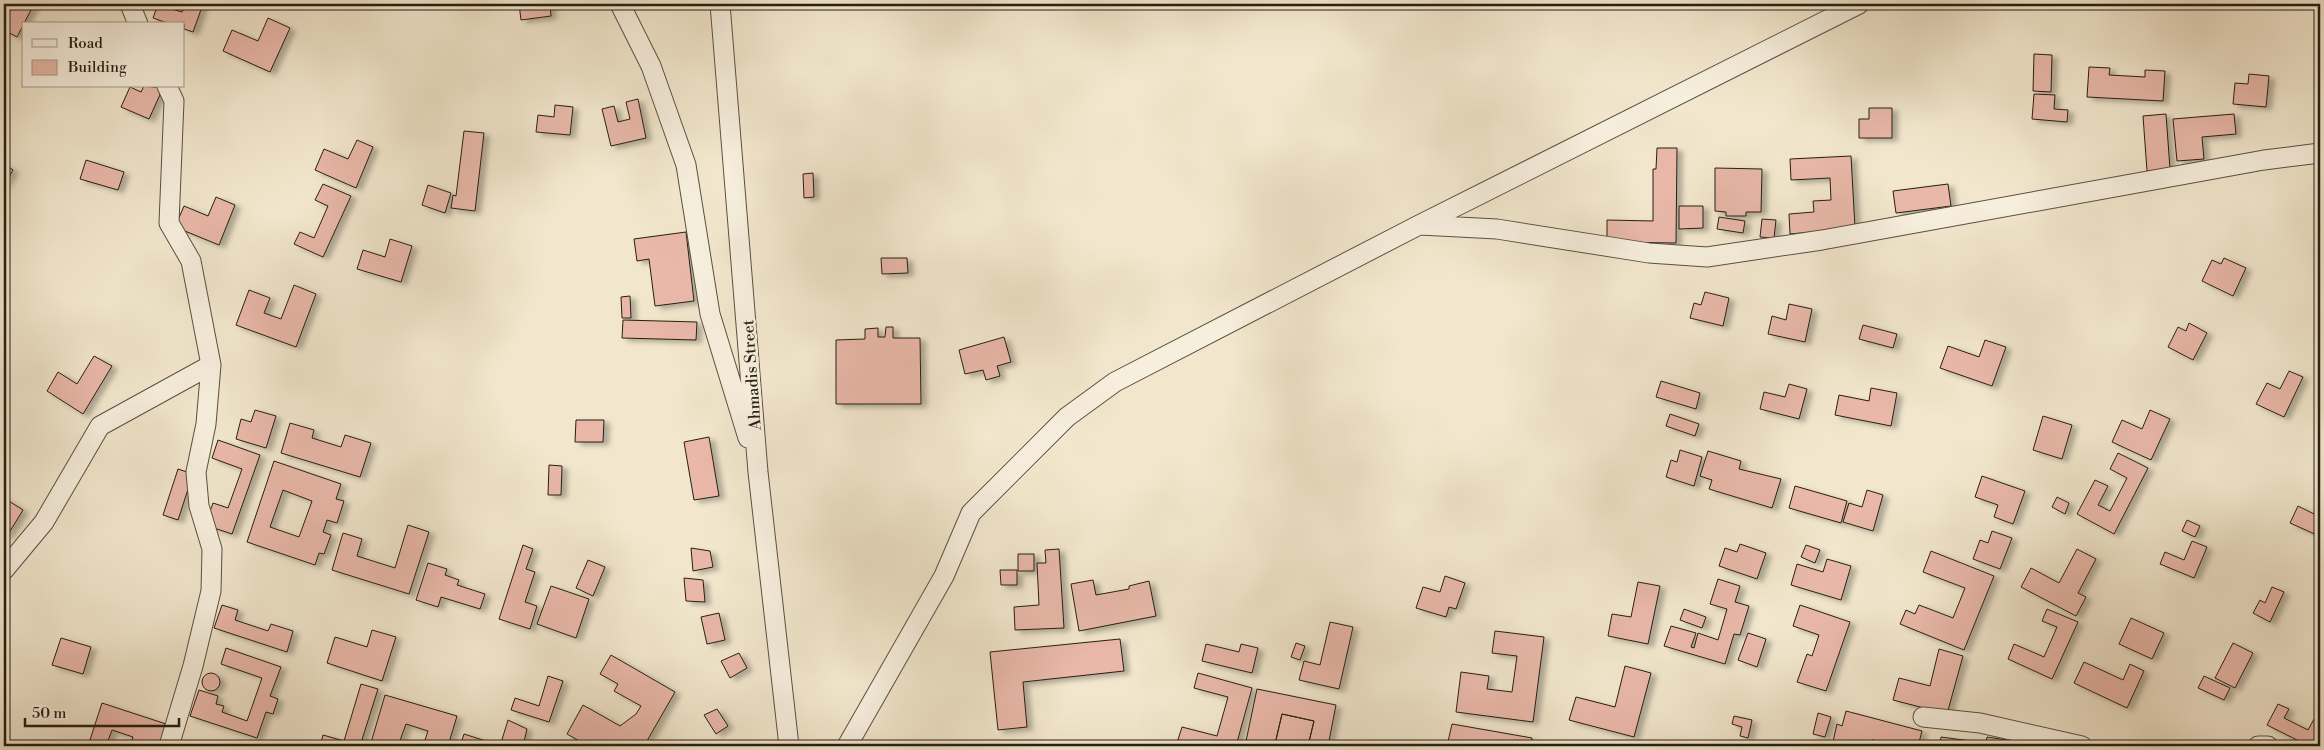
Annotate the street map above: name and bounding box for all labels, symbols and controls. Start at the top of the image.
legend [22,22,185,88]
text: Road [68,34,103,53]
text: Building [67,58,127,77]
street label: Ahmadis Street [738,319,766,432]
scale bar [25,695,179,727]
text: 50 m [32,704,66,723]

